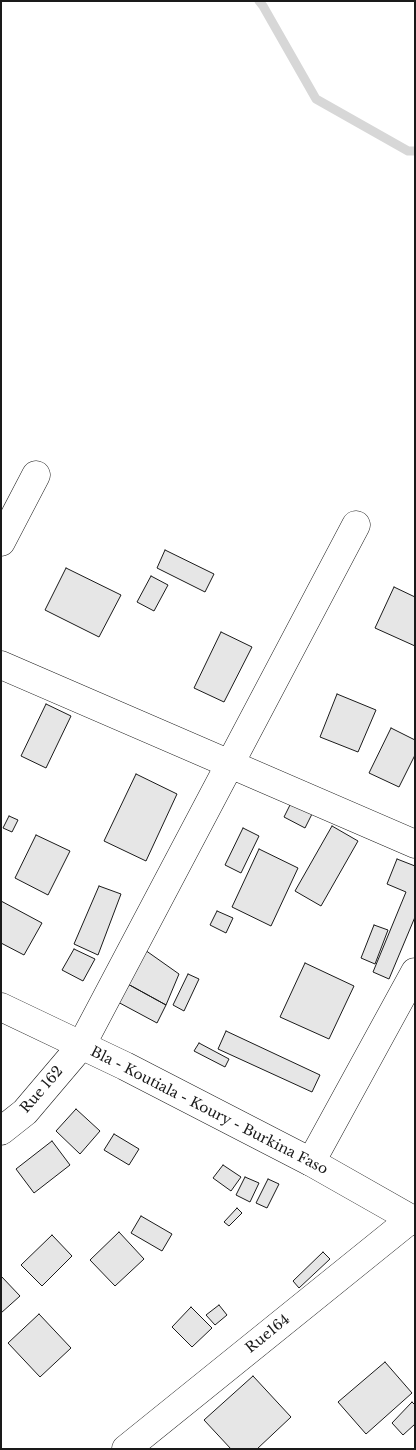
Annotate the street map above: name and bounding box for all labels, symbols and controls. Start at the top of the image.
street label: Bla - Koutiala - Koury - Burkina Faso [88,1044,330,1178]
street label: Rue 162 [17,1063,67,1117]
street label: Rue164 [243,1311,293,1357]

